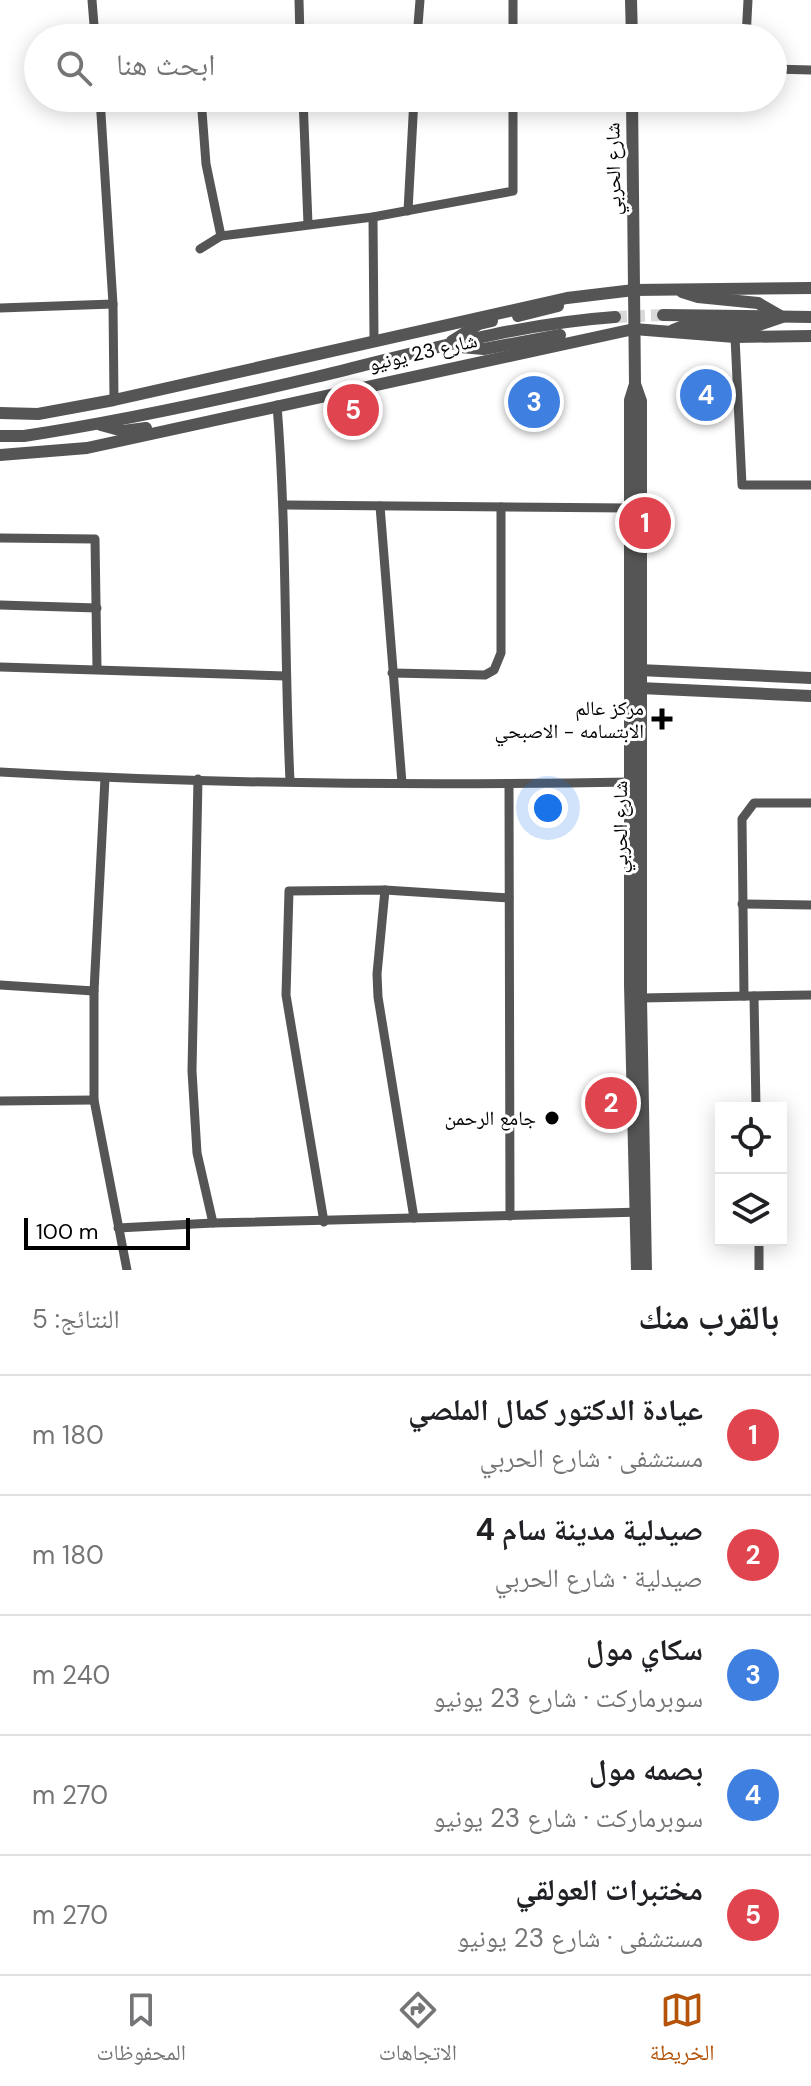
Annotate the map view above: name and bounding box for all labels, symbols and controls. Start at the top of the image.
search box [24,24,787,112]
text: ابحث هنا [116,45,215,84]
icon: search [52,46,96,90]
street label: شارع الحربي [599,122,630,216]
street label: شارع 23 يونيو [366,327,480,377]
pin: 4 [680,365,732,425]
pin: 3 [508,372,560,432]
pin: 5 [327,380,379,440]
pin: 1 [619,493,671,553]
place label: مركز عالم الابتسامه - الاصبحي [495,695,644,747]
marker: مركز عالم الابتسامه - الاصبحي [651,708,673,730]
street label: شارع الحربي [607,781,636,873]
your location [528,788,568,828]
pin: 2 [585,1073,637,1133]
map controls [715,1102,787,1246]
button: locate [715,1102,787,1174]
place label: جامع الرحمن [444,1105,536,1131]
marker: جامع الرحمن [543,1109,561,1127]
button: layers [715,1174,787,1246]
scale bar [24,1214,190,1250]
text: 100 m [36,1217,98,1246]
text: بالقرب منك [638,1295,779,1340]
text: النتائج: 5 [32,1302,120,1336]
text: عيادة الدكتور كمال الملصي [408,1390,703,1429]
text: 180 m [32,1418,104,1452]
text: 1 [748,1418,758,1452]
text: مستشفى · شارع الحربي [480,1441,703,1475]
text: صيدلية مدينة سام 4 [475,1510,703,1549]
text: 180 m [32,1538,104,1572]
text: 2 [746,1538,761,1572]
text: صيدلية · شارع الحربي [494,1561,703,1595]
text: سكاي مول [586,1630,703,1669]
text: 240 m [32,1658,110,1692]
text: 3 [745,1658,761,1692]
text: سوبرماركت · شارع 23 يونيو [433,1681,703,1715]
text: بصمه مول [589,1750,703,1789]
text: 270 m [32,1778,108,1812]
text: 4 [745,1778,761,1812]
text: سوبرماركت · شارع 23 يونيو [433,1801,703,1835]
text: مختبرات العولقي [515,1870,703,1909]
text: 270 m [32,1898,108,1932]
text: 5 [745,1898,761,1932]
text: مستشفى · شارع 23 يونيو [457,1921,703,1955]
tab: المحفوظات [96,1988,186,2074]
tab: الاتجاهات [379,1988,457,2074]
tab: الخريطة [650,1988,715,2074]

